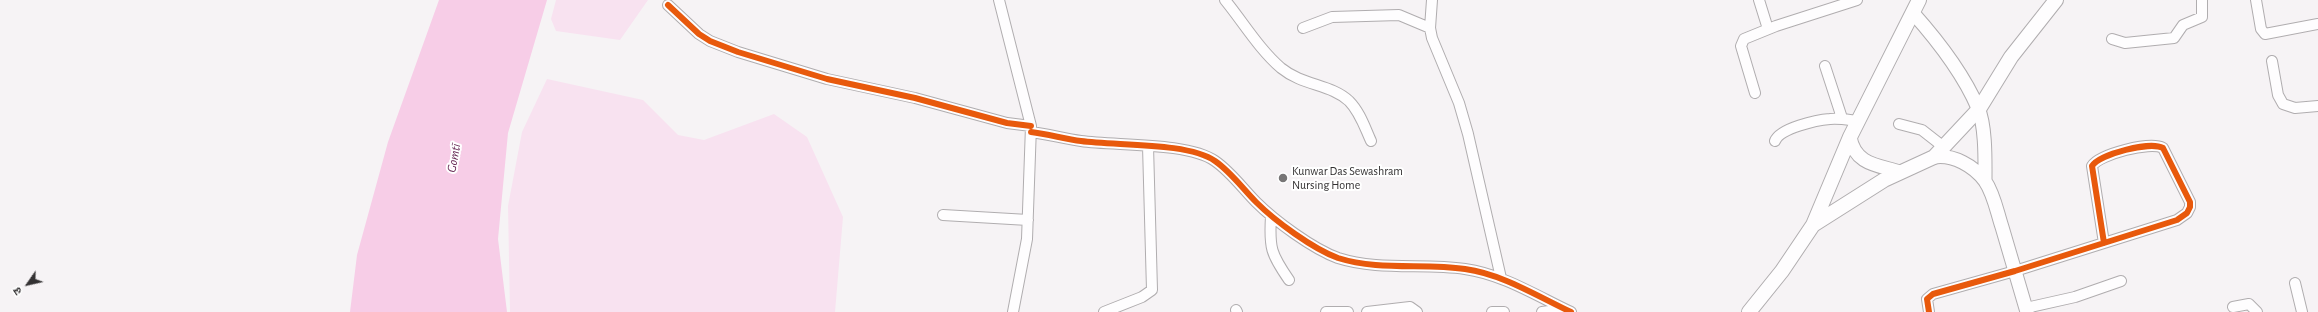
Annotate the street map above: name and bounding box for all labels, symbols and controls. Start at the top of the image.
water label: Gomtī [444,142,464,174]
place label: Kunwar Das Sewashram Nursing Home [1292,164,1403,192]
marker: Kunwar Das Sewashram Nursing Home [1277,172,1289,184]
north arrow [8,264,48,304]
text: उ [11,285,24,297]

